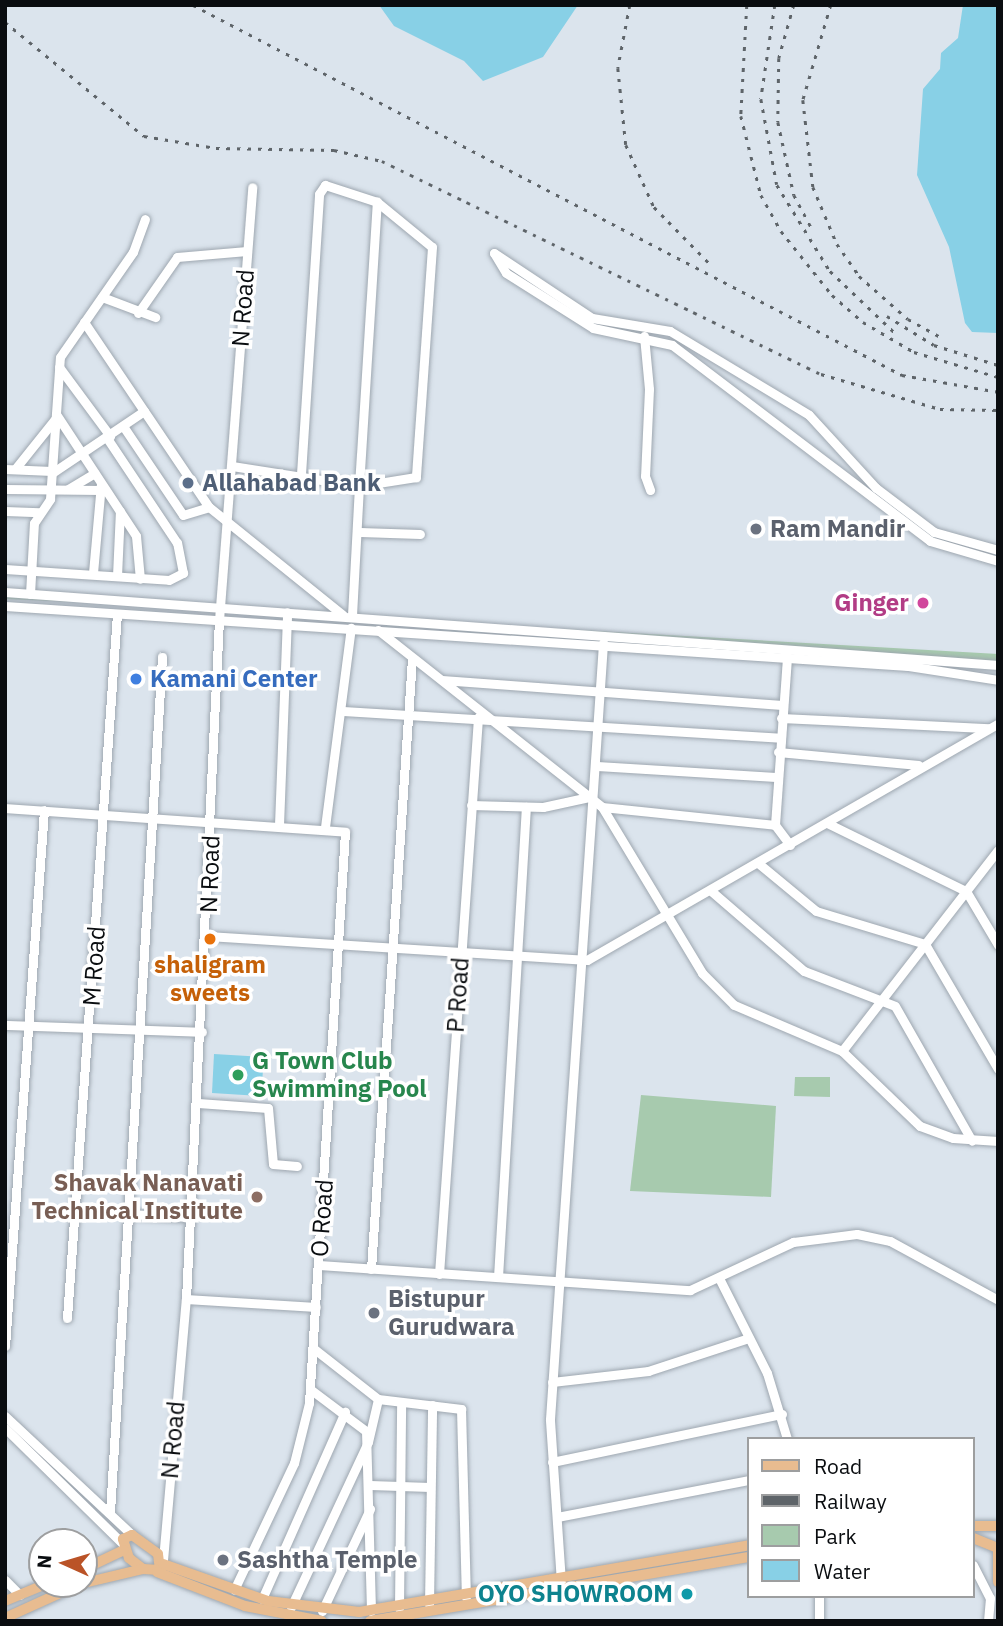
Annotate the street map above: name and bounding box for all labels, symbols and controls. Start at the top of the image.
street label: N Road [226,268,260,348]
place label: Allahabad Bank [202,469,381,497]
marker: Allahabad Bank [180,475,196,491]
place label: Ram Mandir [770,515,905,543]
marker: Ram Mandir [748,521,764,537]
place label: Ginger [834,589,909,617]
marker: Ginger [915,595,931,611]
place label: Kamani Center [150,665,318,693]
marker: Kamani Center [128,671,144,687]
street label: N Road [194,835,226,913]
street label: M Road [77,925,111,1007]
marker: shaligram sweets [202,931,218,947]
place label: shaligram sweets [154,951,266,1007]
street label: P Road [441,956,475,1034]
place label: G Town Club Swimming Pool [252,1047,427,1103]
marker: G Town Club Swimming Pool [230,1067,246,1083]
place label: Shavak Nanavati Technical Institute [31,1169,243,1225]
street label: O Road [305,1178,339,1258]
marker: Shavak Nanavati Technical Institute [249,1189,265,1205]
place label: Bistupur Gurudwara [388,1285,515,1341]
marker: Bistupur Gurudwara [366,1305,382,1321]
street label: N Road [155,1400,191,1480]
legend [748,1437,975,1598]
text: Road [814,1452,862,1480]
text: Railway [814,1487,887,1515]
text: Park [814,1522,857,1550]
north arrow [28,1528,98,1598]
place label: Sashtha Temple [237,1546,418,1574]
marker: Sashtha Temple [215,1552,231,1568]
text: N [32,1554,56,1569]
text: Water [814,1557,870,1585]
place label: OYO SHOWROOM [478,1580,673,1608]
marker: OYO SHOWROOM [679,1586,695,1602]

